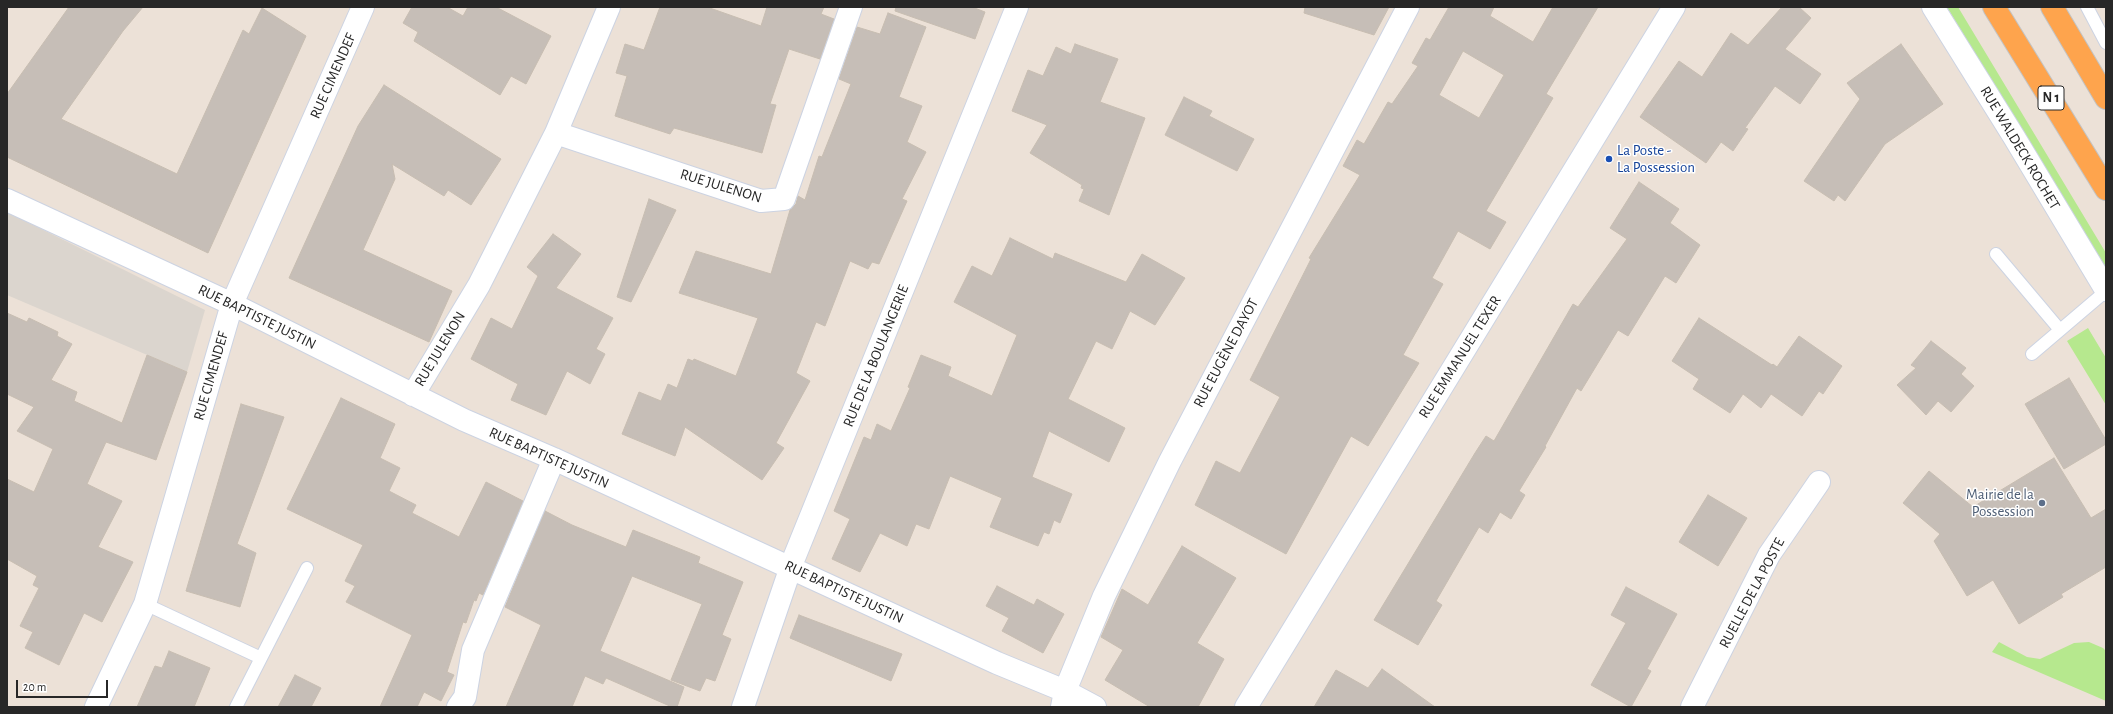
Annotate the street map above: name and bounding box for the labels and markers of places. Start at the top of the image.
place label: La Poste - La Possession [1617,141,1695,176]
marker: La Poste - La Possession [1604,154,1614,164]
place label: Mairie de la Possession [1966,485,2034,520]
marker: Mairie de la Possession [2037,498,2047,508]

